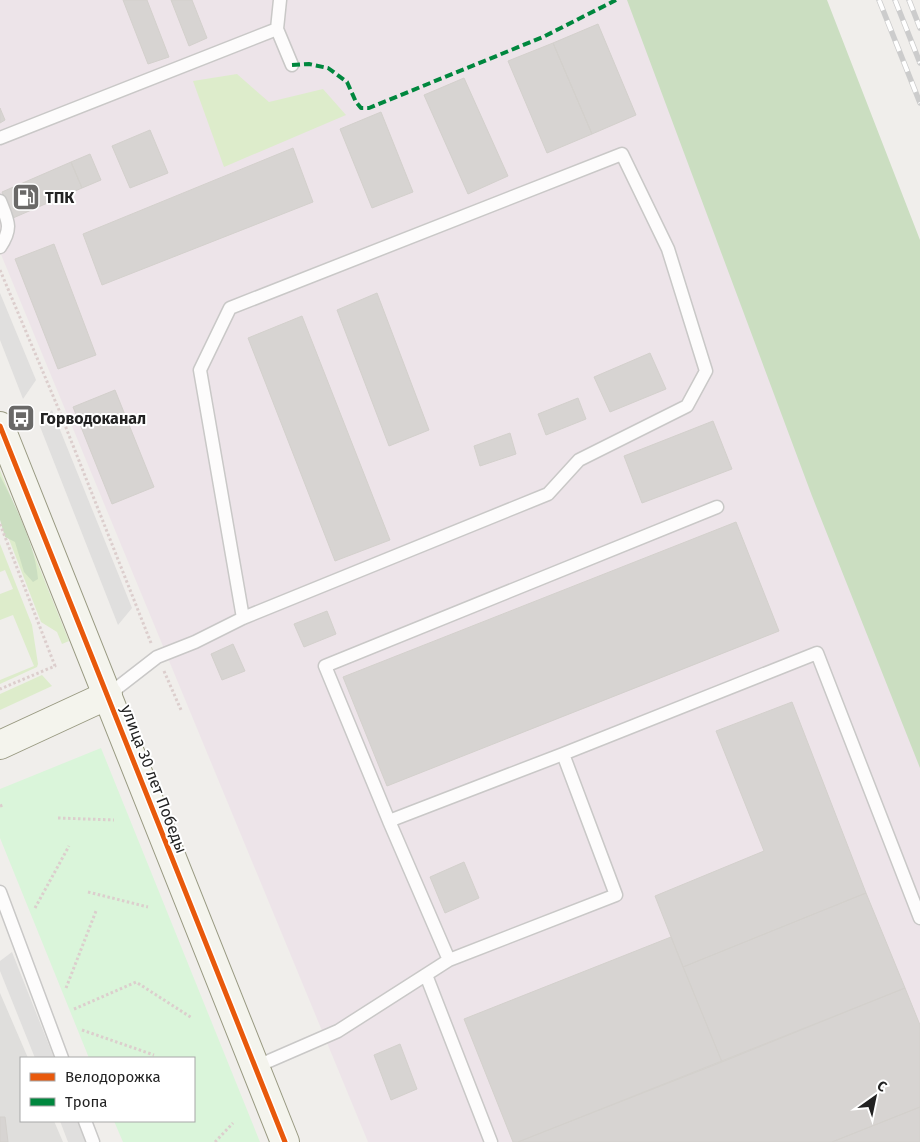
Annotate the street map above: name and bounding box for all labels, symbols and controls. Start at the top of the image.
fuel station icon: ТПК [11,182,41,212]
place label: ТПК [45,188,75,207]
bus stop icon: Горводоканал [6,403,36,433]
place label: Горводоканал [40,409,146,428]
street label: улица 30 лет Победы [117,702,191,856]
legend [20,1057,195,1122]
text: Велодорожка [65,1068,161,1086]
north arrow [850,1072,900,1122]
text: С [874,1077,890,1096]
text: Тропа [65,1093,107,1111]

